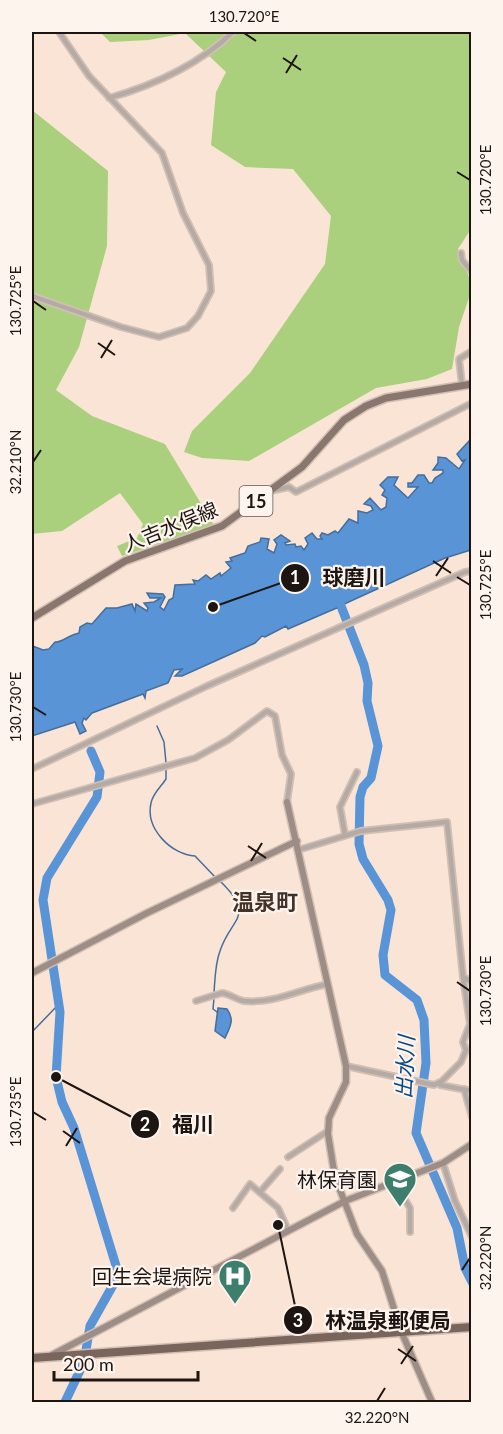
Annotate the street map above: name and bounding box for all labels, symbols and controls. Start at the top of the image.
text: 130.720°E [209,7,279,25]
text: 130.720°E [476,145,494,215]
text: 130.725°E [6,266,24,336]
text: 32.210°N [6,430,24,494]
road number: 15 [240,486,272,516]
street label: 人吉水俣線 [119,496,221,556]
text: 130.725°E [476,550,494,620]
callout: 球磨川 [280,559,397,598]
text: 球磨川 [323,564,386,589]
text: 1 [290,566,300,588]
text: 130.730°E [6,672,24,742]
district label: 温泉町 [232,888,298,915]
text: 130.730°E [476,956,494,1026]
water label: 出水川 [390,1033,418,1099]
text: 130.735°E [6,1077,24,1147]
callout: 福川 [130,1105,226,1144]
text: 福川 [172,1111,214,1136]
text: 2 [140,1113,150,1135]
school or university icon: 林保育園 [382,1161,418,1208]
place label: 林保育園 [297,1167,377,1191]
text: 32.220°N [476,1226,494,1290]
hospital icon: 回生会堤病院 [217,1258,253,1305]
place label: 回生会堤病院 [92,1264,212,1288]
callout: 林温泉郵便局 [283,1301,463,1340]
text: 林温泉郵便局 [325,1307,451,1332]
text: 3 [293,1309,303,1331]
scale bar [54,1344,198,1382]
text: 200 m [63,1353,114,1375]
text: 32.220°N [345,1408,409,1426]

